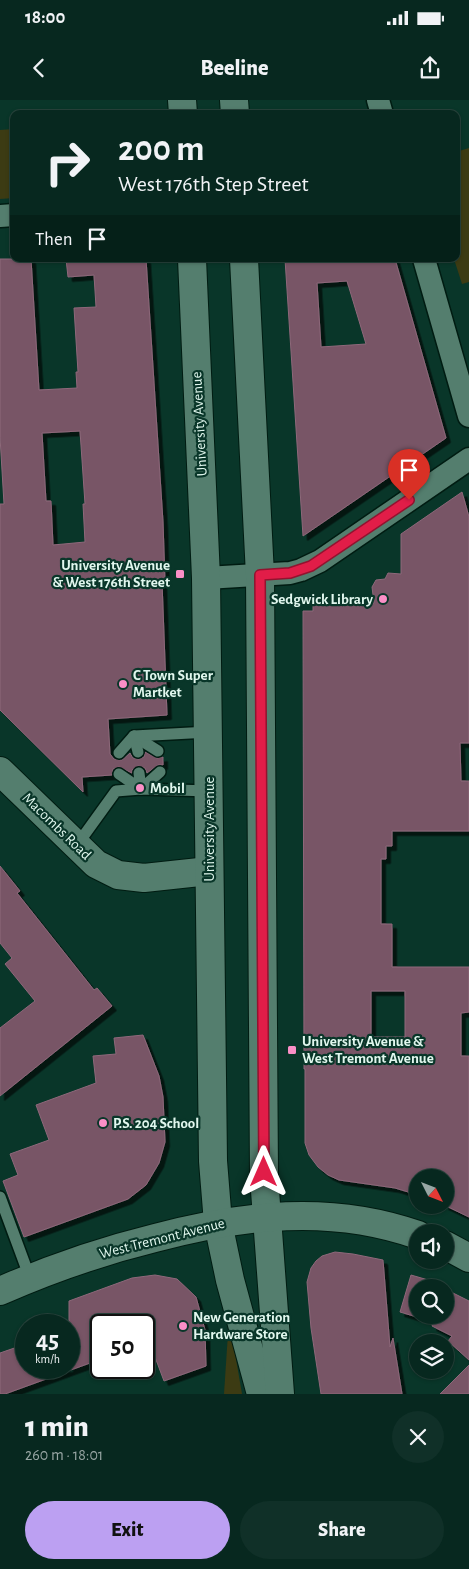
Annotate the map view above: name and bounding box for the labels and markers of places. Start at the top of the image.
pin [388,449,430,500]
place label: University Avenue & West 176th Street [53,558,170,590]
marker: University Avenue & West 176th Street [174,568,186,580]
place label: Sedgwick Library [271,592,373,607]
marker: Sedgwick Library [377,593,389,605]
place label: C Town Super Martket [133,668,214,700]
marker: C Town Super Martket [117,678,129,690]
place label: Mobil [150,781,185,796]
marker: Mobil [134,782,146,794]
place label: University Avenue & West Tremont Avenue [302,1034,434,1066]
marker: University Avenue & West Tremont Avenue [286,1044,298,1056]
place label: P.S. 204 School [113,1116,199,1131]
marker: P.S. 204 School [97,1117,109,1129]
place label: New Generation Hardware Store [193,1310,290,1342]
marker: New Generation Hardware Store [177,1320,189,1332]

